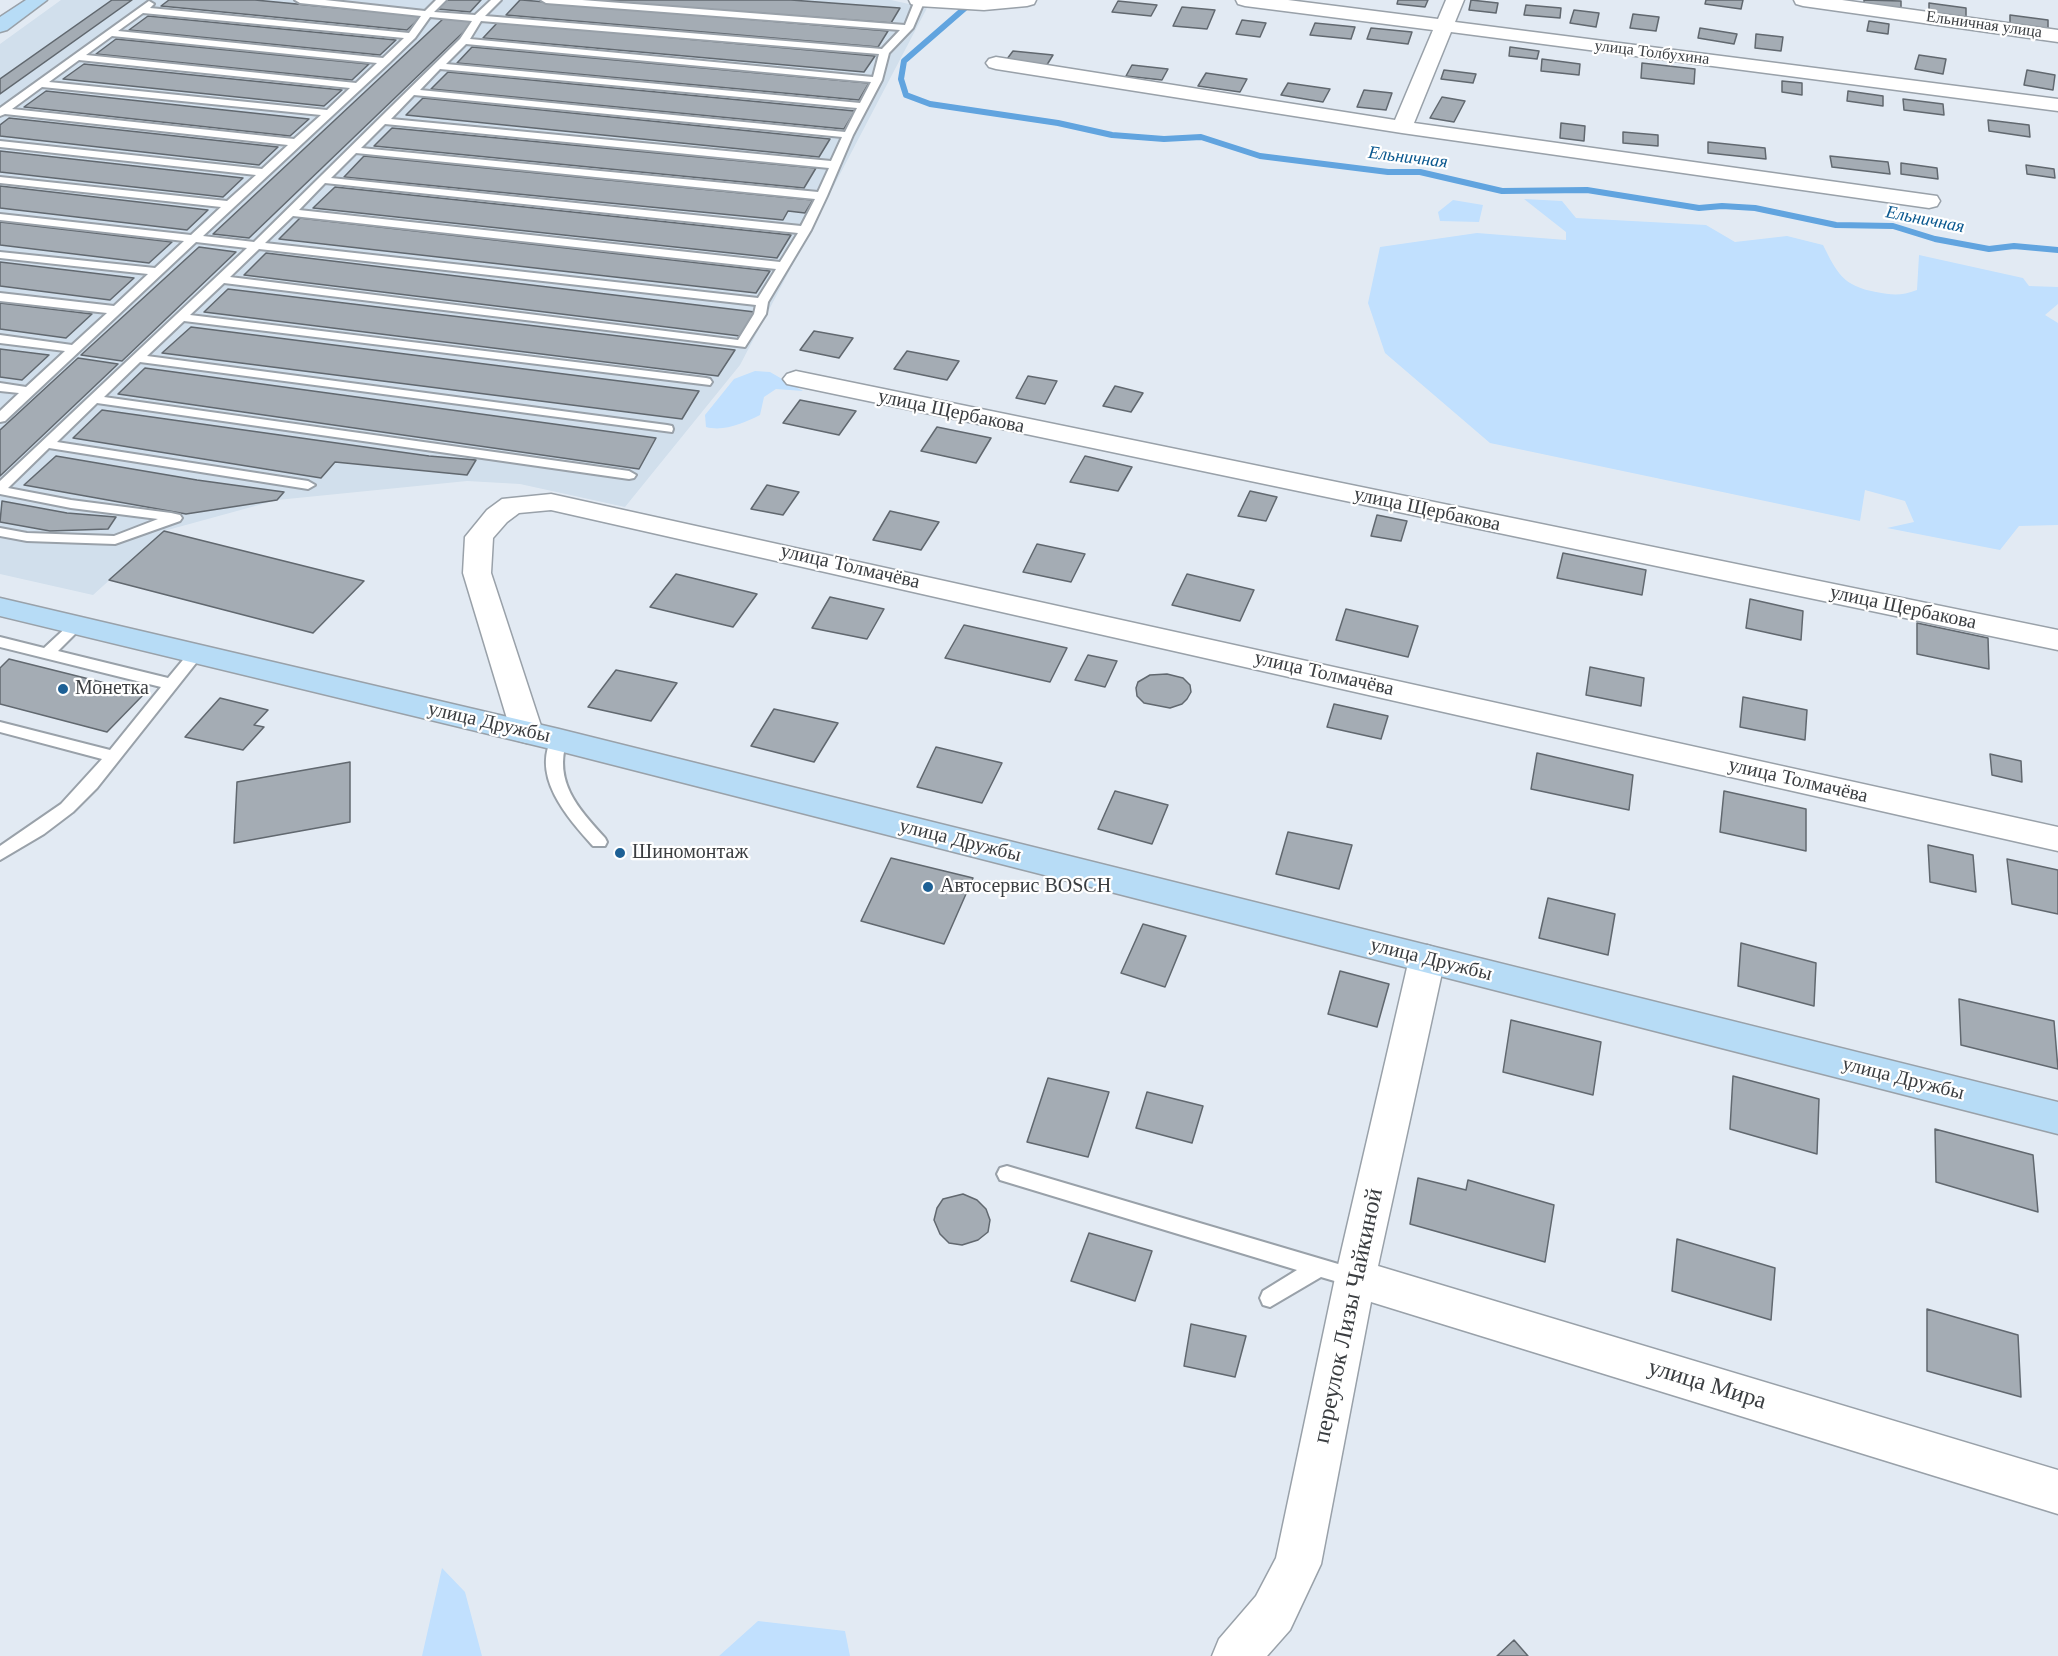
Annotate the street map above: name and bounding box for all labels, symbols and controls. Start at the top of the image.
street label: Ельничная улица [1925,7,2043,43]
street label: улица Толбухина [1593,36,1711,70]
water label: Ельничная [1367,142,1449,174]
water label: Ельничная [1884,202,1966,238]
street label: улица Щербакова [876,385,1026,439]
street label: улица Щербакова [1352,483,1502,537]
street label: улица Толмачёва [778,539,922,595]
street label: улица Щербакова [1828,581,1978,635]
street label: улица Толмачёва [1252,646,1396,702]
place label: Монетка [75,677,149,701]
marker: Монетка [56,682,70,696]
street label: улица Дружбы [426,697,552,749]
street label: улица Толмачёва [1726,753,1870,809]
street label: улица Дружбы [897,814,1023,868]
place label: Шиномонтаж [632,841,748,865]
marker: Шиномонтаж [613,846,627,860]
place label: Автосервис BOSCH [940,875,1111,899]
marker: Автосервис BOSCH [921,880,935,894]
street label: улица Дружбы [1368,933,1494,987]
street label: улица Дружбы [1840,1052,1966,1106]
street label: переулок Лизы Чайкиной [1308,1186,1390,1446]
street label: улица Мира [1644,1353,1770,1417]

